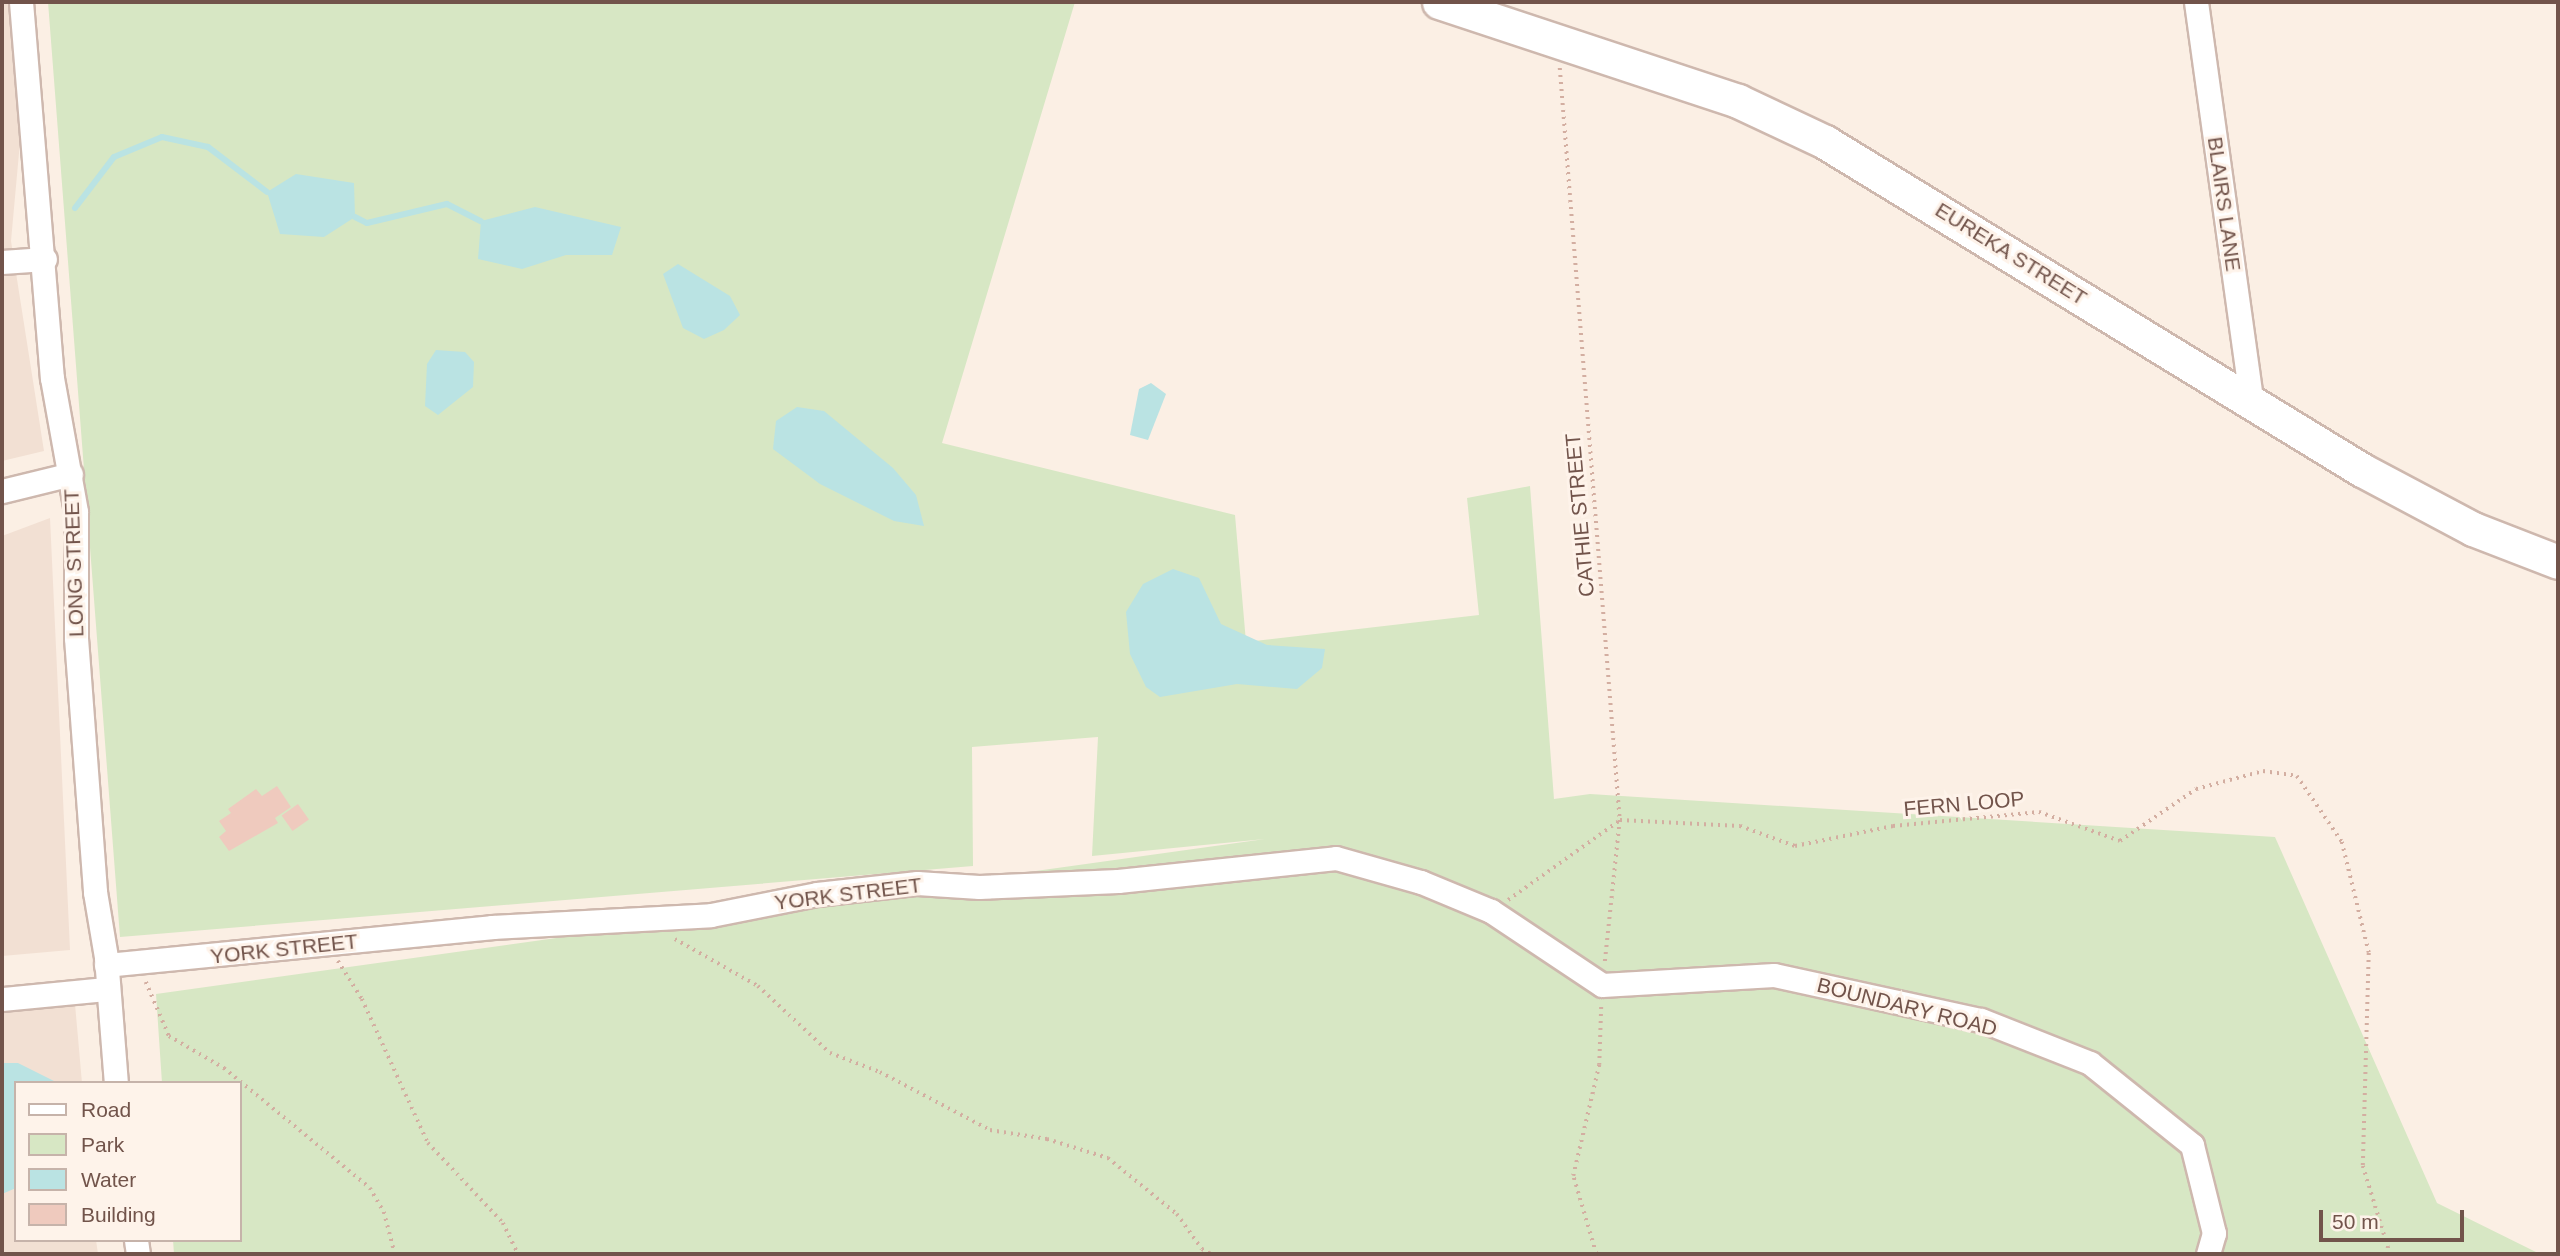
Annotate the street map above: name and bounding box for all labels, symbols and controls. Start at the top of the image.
street label: BLAIRS LANE [2202,135,2246,273]
street label: EUREKA STREET [1930,197,2092,311]
street label: CATHIE STREET [1560,432,1600,598]
street label: LONG STREET [59,489,89,637]
street label: FERN LOOP [1902,786,2026,822]
street label: YORK STREET [773,872,923,916]
street label: YORK STREET [209,929,359,969]
street label: BOUNDARY ROAD [1814,972,2000,1042]
legend [14,1081,242,1242]
text: Road [81,1098,131,1121]
text: Park [81,1133,124,1156]
text: Water [81,1168,136,1191]
scale bar [2322,1196,2467,1240]
text: Building [81,1203,156,1226]
text: 50 m [2332,1210,2379,1233]

